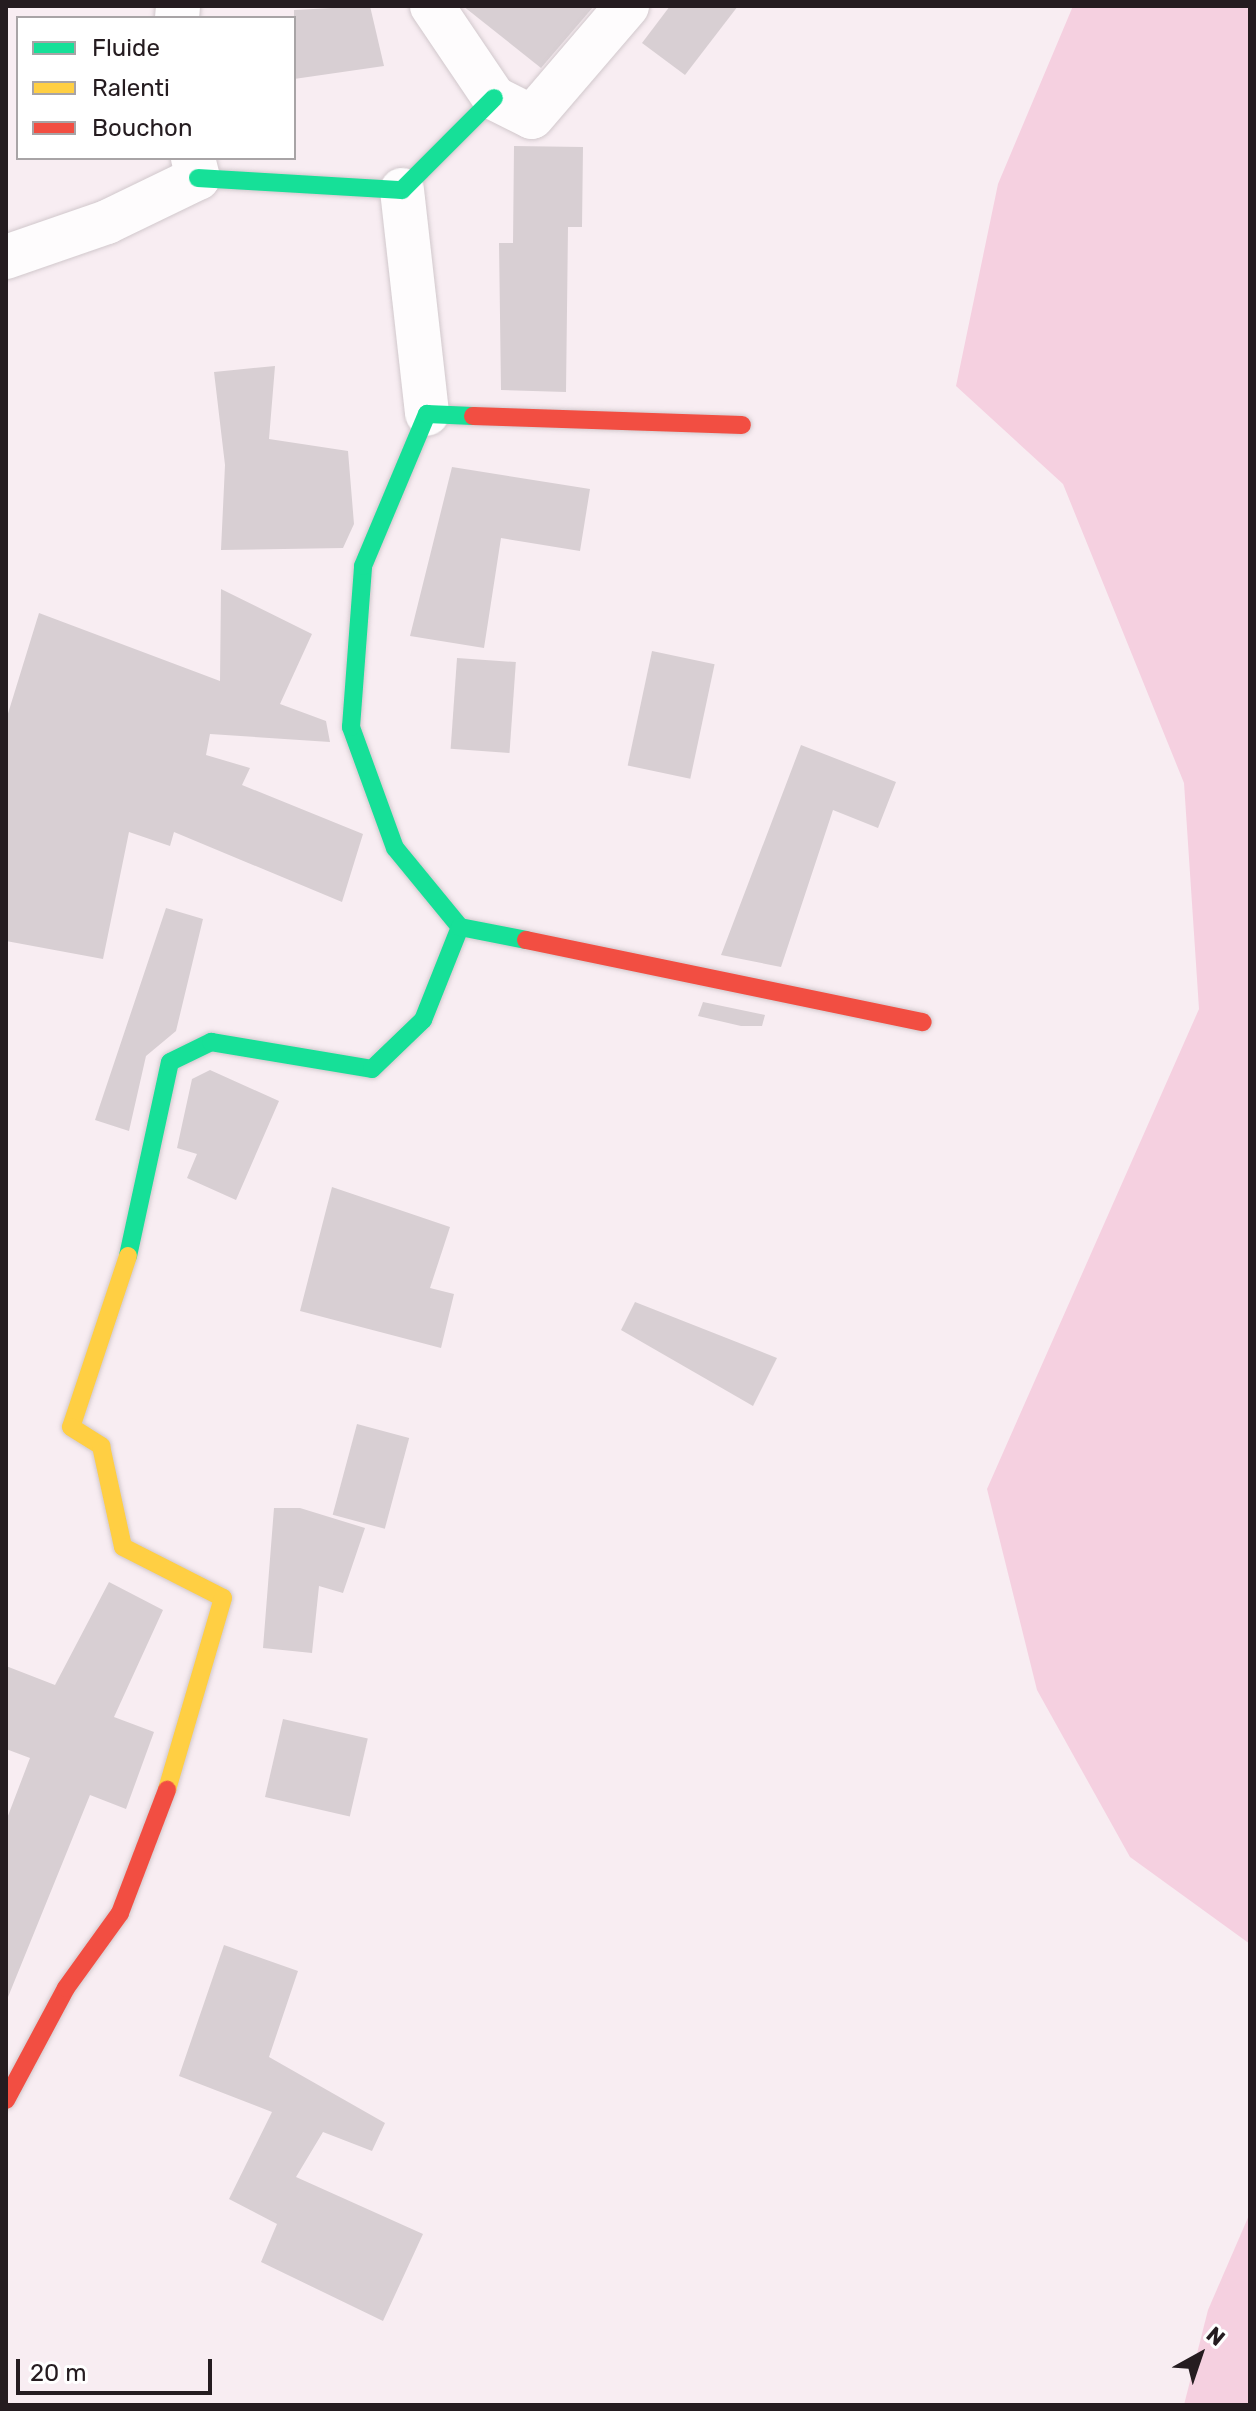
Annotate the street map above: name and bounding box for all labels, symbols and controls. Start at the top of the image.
legend [16,16,296,160]
text: Fluide [92,34,160,62]
text: Ralenti [92,74,170,102]
text: Bouchon [92,114,192,142]
north arrow [1160,2315,1240,2395]
text: N [1201,2321,1230,2352]
scale bar [20,2343,216,2393]
text: 20 m [30,2359,87,2387]

